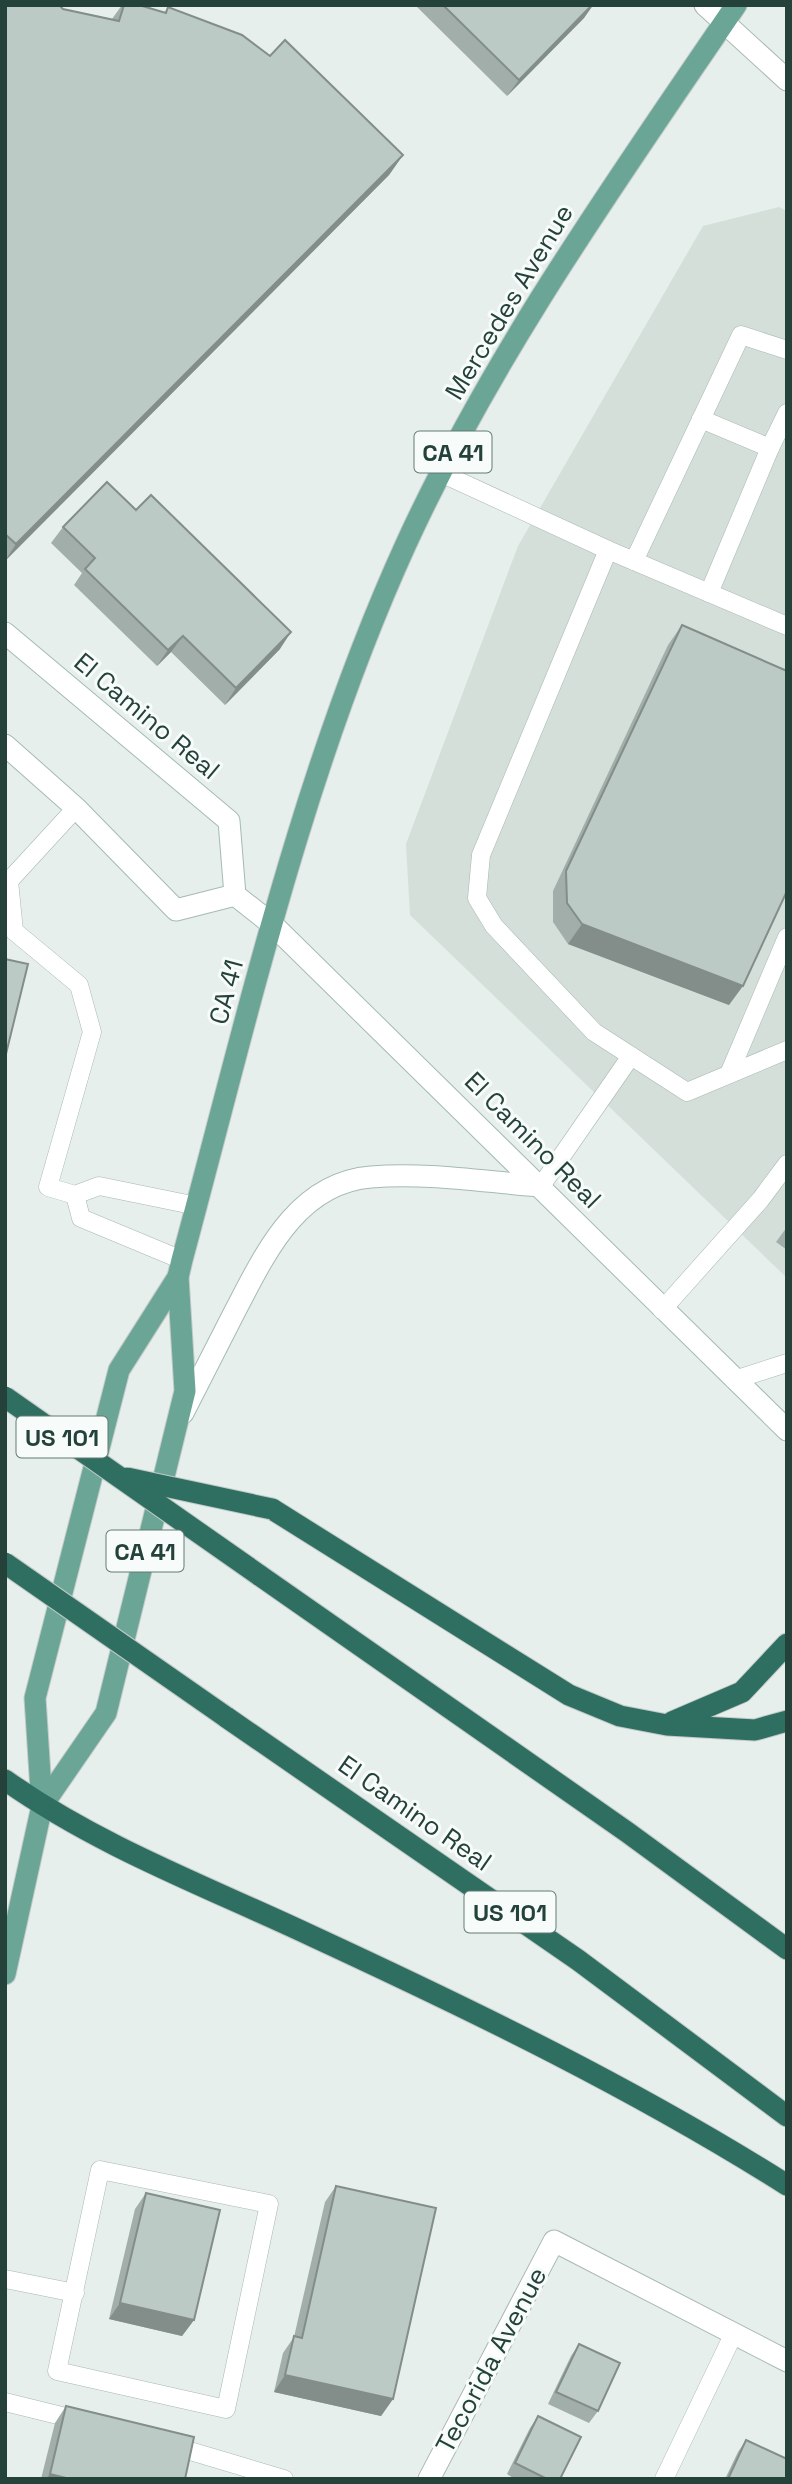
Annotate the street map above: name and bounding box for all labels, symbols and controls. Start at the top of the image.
street label: Mercedes Avenue [437,198,581,406]
road number: CA 41 [414,432,491,472]
street label: El Camino Real [67,645,227,787]
street label: CA 41 [201,956,251,1028]
street label: El Camino Real [457,1064,609,1216]
road number: US 101 [17,1416,108,1457]
road number: CA 41 [106,1531,184,1572]
street label: El Camino Real [332,1747,498,1879]
road number: US 101 [464,1892,556,1933]
street label: Tecorida Avenue [428,2261,554,2459]

